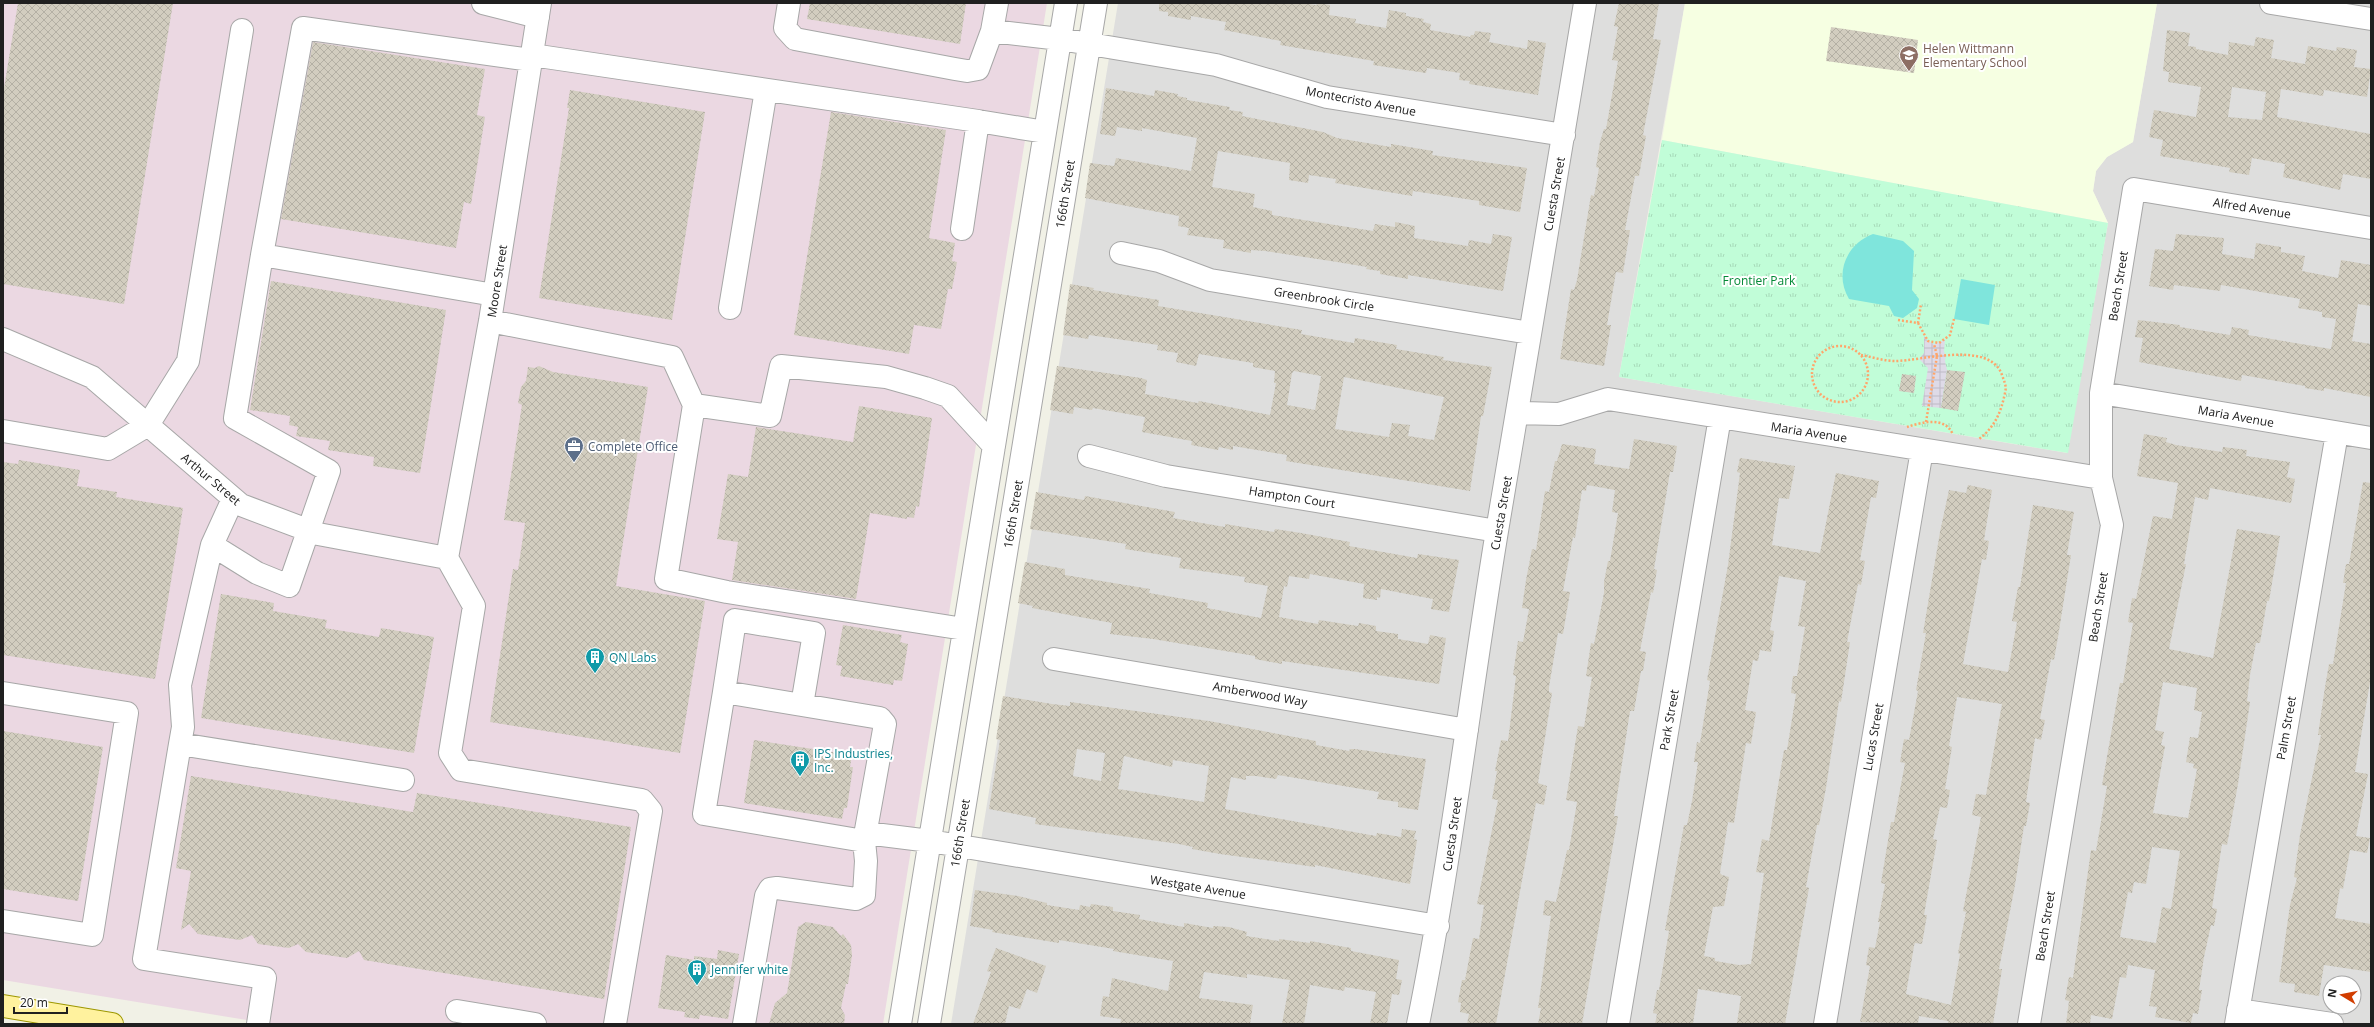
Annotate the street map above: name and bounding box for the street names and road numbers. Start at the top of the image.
street label: Montecristo Avenue [1304,82,1418,120]
street label: Cuesta Street [1539,156,1569,232]
street label: 166th Street [1051,159,1079,229]
street label: Alfred Avenue [2212,193,2292,223]
street label: Moore Street [483,243,511,319]
street label: Beach Street [2104,250,2132,322]
street label: Greenbrook Circle [1273,283,1376,315]
street label: Maria Avenue [2197,401,2276,431]
street label: Maria Avenue [1770,418,1849,446]
street label: Arthur Street [178,449,244,509]
street label: Cuesta Street [1486,475,1516,551]
street label: 166th Street [999,479,1027,549]
street label: Hampton Court [1248,482,1336,512]
street label: Beach Street [2084,571,2112,643]
street label: Amberwood Way [1211,677,1310,711]
street label: Park Street [1655,688,1683,752]
street label: Palm Street [2272,695,2300,761]
street label: Lucas Street [1859,702,1887,772]
street label: Cuesta Street [1438,796,1466,872]
street label: 166th Street [946,798,974,868]
street label: Westgate Avenue [1149,871,1247,903]
street label: Beach Street [2031,890,2059,962]

